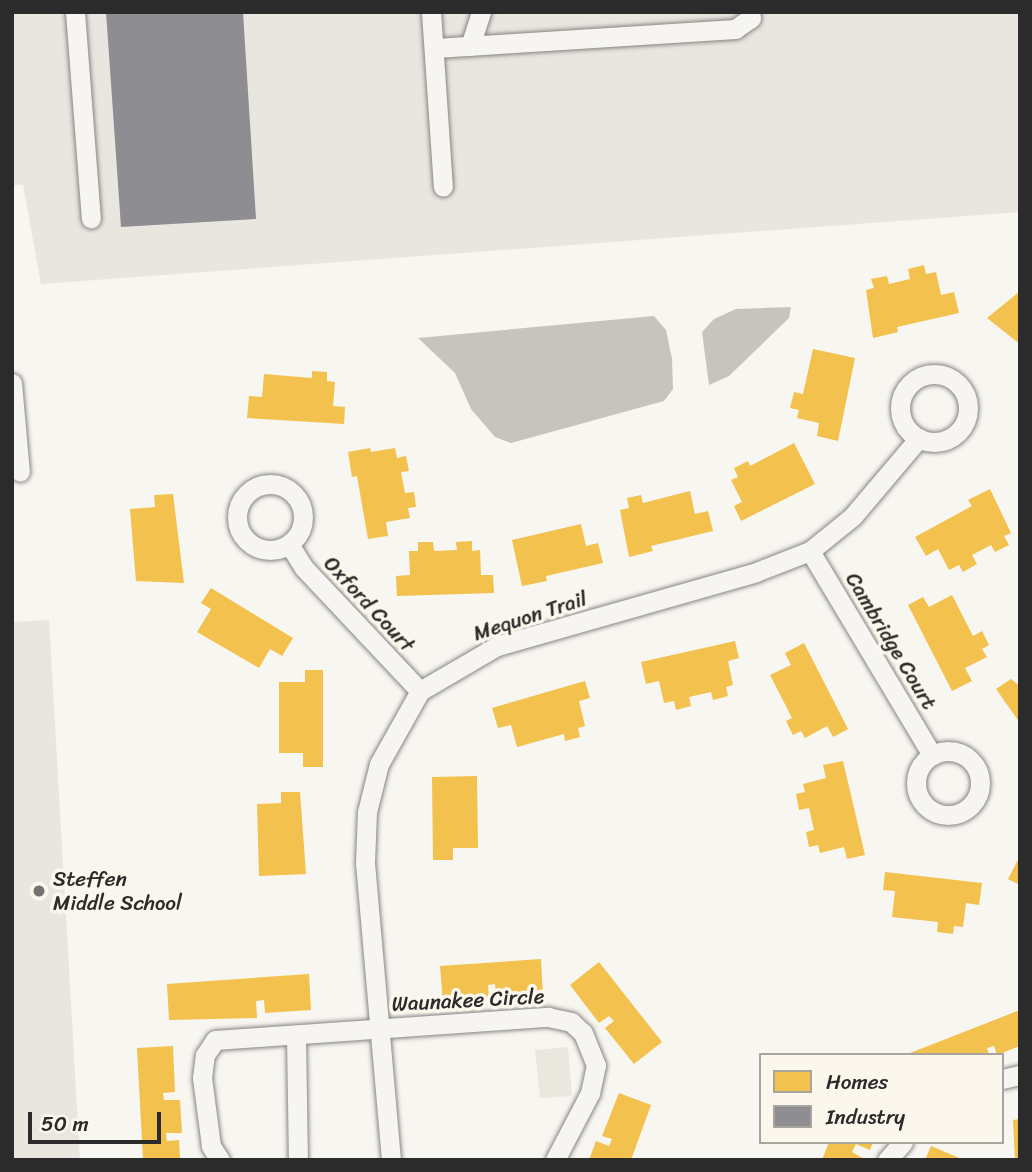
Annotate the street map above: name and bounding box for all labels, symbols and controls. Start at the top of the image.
street label: Oxford Court [318,551,420,657]
street label: Cambridge Court [840,568,942,714]
street label: Mequon Trail [470,586,590,646]
place label: Steffen Middle School [53,866,182,916]
marker: Steffen Middle School [31,883,47,899]
street label: Waunakee Circle [391,983,545,1017]
legend [759,1053,1004,1144]
text: Homes [826,1063,888,1101]
scale bar [32,1098,164,1142]
text: Industry [826,1098,905,1136]
text: 50 m [41,1105,89,1143]

